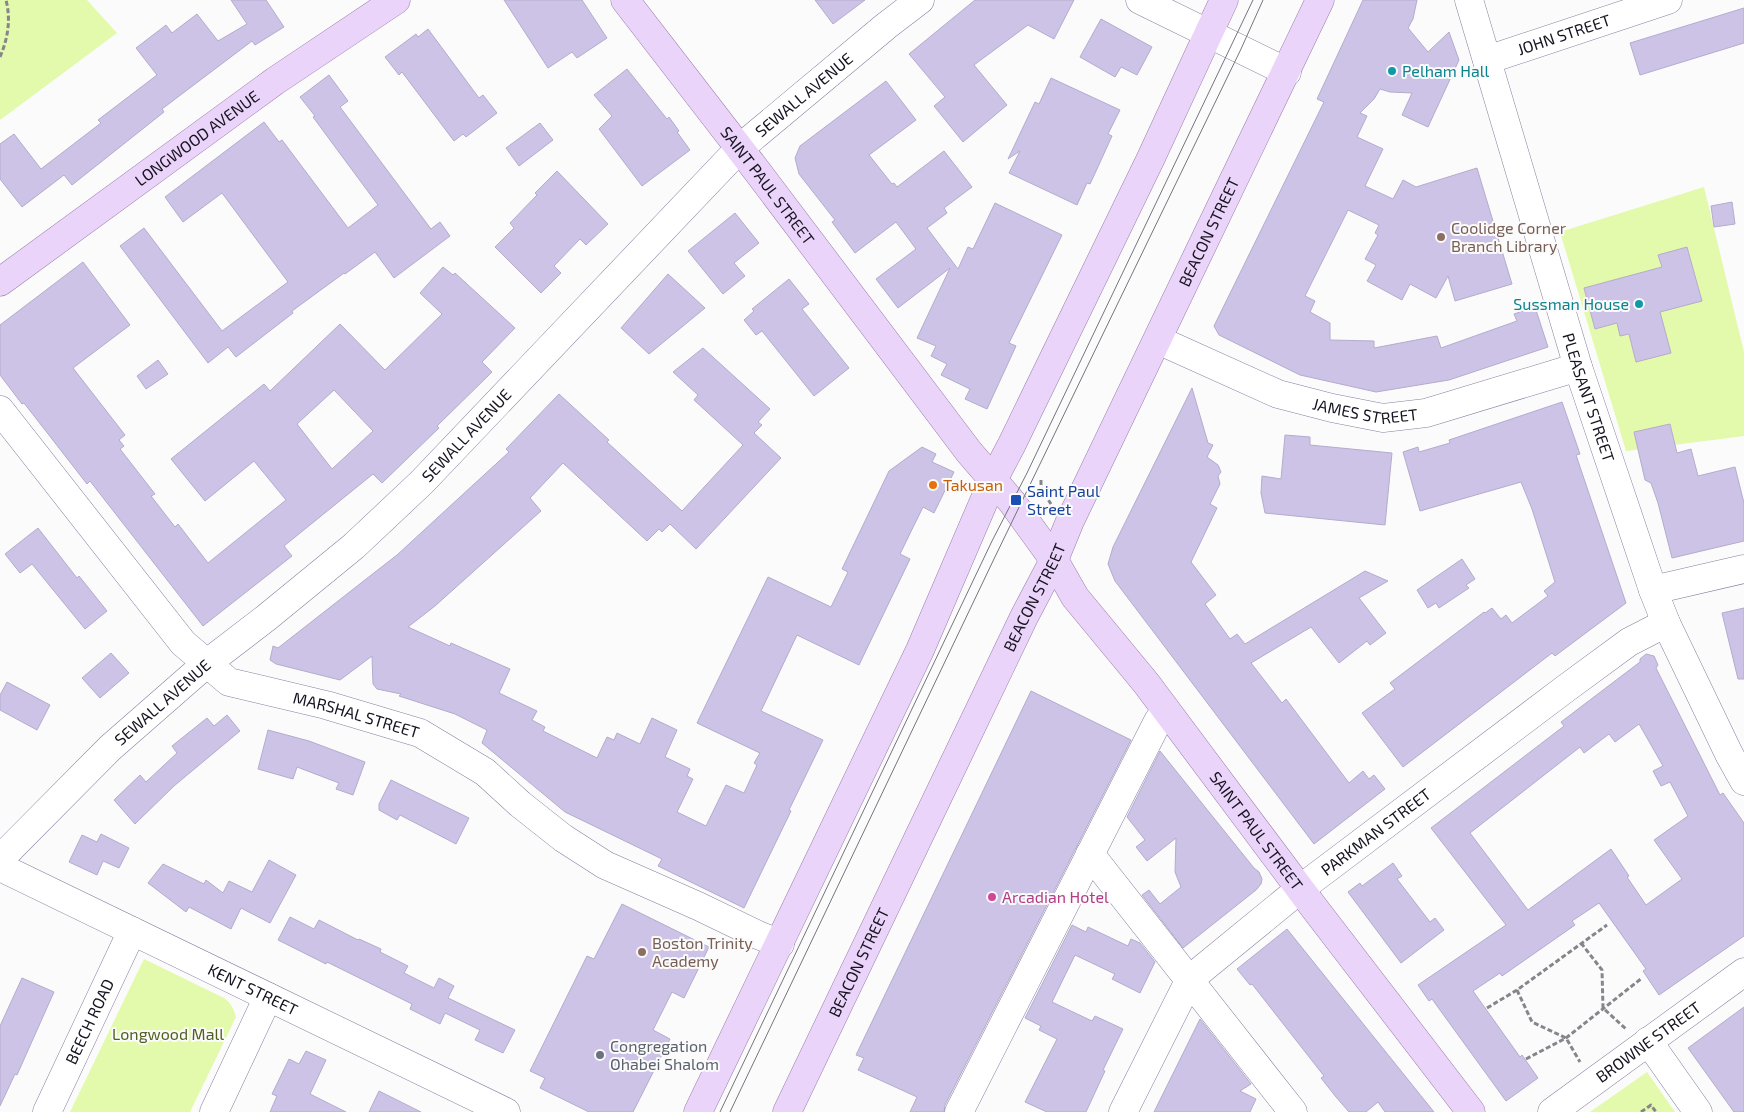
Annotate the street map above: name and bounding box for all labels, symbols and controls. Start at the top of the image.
street label: JOHN STREET [1515,10,1613,58]
street label: SEWALL AVENUE [751,48,856,140]
place label: Pelham Hall [1402,61,1490,80]
marker: Pelham Hall [1386,65,1398,77]
street label: LONGWOOD AVENUE [131,86,263,189]
street label: SAINT PAUL STREET [717,122,819,248]
street label: BEACON STREET [1174,174,1242,289]
place label: Coolidge Corner Branch Library [1451,218,1567,255]
marker: Coolidge Corner Branch Library [1435,231,1447,243]
place label: Sussman House [1513,294,1629,313]
marker: Sussman House [1633,298,1645,310]
street label: PLEASANT STREET [1559,330,1619,464]
street label: SEWALL AVENUE [417,385,515,485]
street label: JAMES STREET [1311,393,1419,427]
place label: Takusan [943,475,1003,494]
marker: Takusan [927,479,939,491]
place label: Saint Paul Street [1027,481,1100,518]
marker: Saint Paul Street [1009,493,1023,507]
street label: BEACON STREET [999,540,1069,654]
street label: SEWALL AVENUE [110,655,214,749]
street label: MARSHAL STREET [291,688,422,741]
street label: SAINT PAUL STREET [1206,767,1307,893]
street label: PARKMAN STREET [1317,784,1434,879]
place label: Arcadian Hotel [1002,887,1109,906]
marker: Arcadian Hotel [986,891,998,903]
street label: BEACON STREET [824,904,892,1020]
place label: Boston Trinity Academy [652,933,753,970]
marker: Boston Trinity Academy [636,946,648,958]
street label: KENT STREET [205,959,301,1019]
street label: BEECH ROAD [61,975,117,1067]
street label: BROWNE STREET [1592,997,1704,1086]
park label: Longwood Mall [112,1024,224,1043]
place label: Congregation Ohabei Shalom [610,1036,719,1073]
marker: Congregation Ohabei Shalom [594,1049,606,1061]

